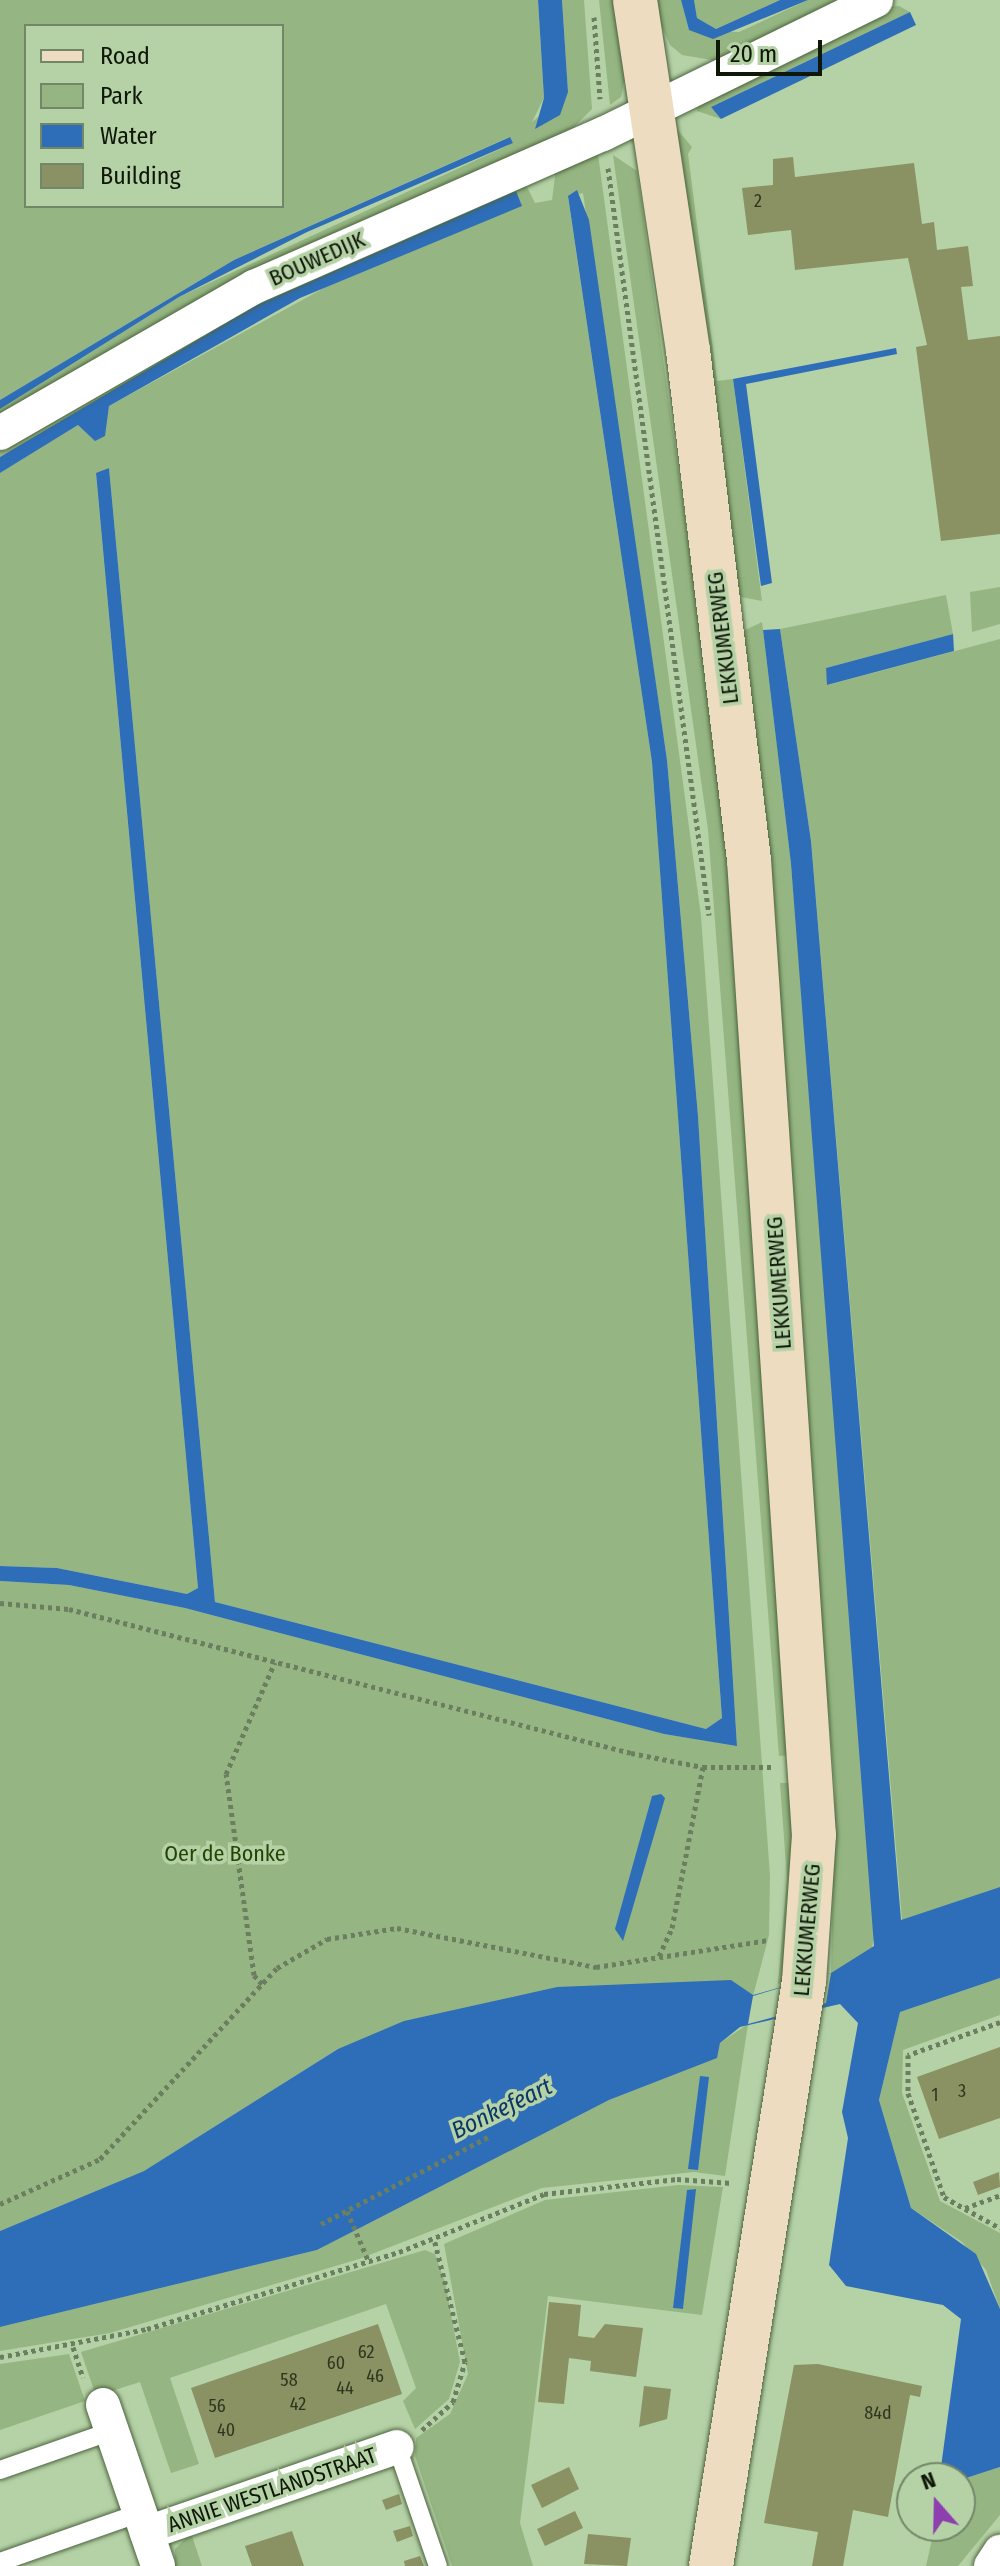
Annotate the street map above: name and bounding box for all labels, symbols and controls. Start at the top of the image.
legend [24,24,284,208]
scale bar [720,24,826,74]
text: 20 m [730,40,777,68]
text: Road [100,42,150,70]
text: Park [100,82,143,110]
text: Water [100,122,157,150]
text: Building [100,162,181,190]
house number: 2 [754,190,762,212]
street label: BOUWEDIJK [265,226,369,292]
street label: LEKKUMERWEG [702,570,744,706]
street label: LEKKUMERWEG [761,1216,797,1350]
park label: Oer de Bonke [164,1841,286,1867]
street label: LEKKUMERWEG [788,1862,826,1998]
water label: Bonkefeart [447,2072,557,2146]
house number: 3 [958,2080,966,2102]
house number: 1 [931,2084,939,2106]
house number: 62 [358,2341,374,2363]
house number: 60 [327,2352,345,2374]
house number: 46 [366,2365,384,2387]
house number: 58 [280,2369,298,2391]
house number: 44 [336,2377,354,2399]
house number: 42 [290,2393,306,2415]
house number: 56 [208,2395,226,2417]
house number: 84d [864,2402,892,2424]
house number: 40 [217,2419,235,2441]
street label: ANNIE WESTLANDSTRAAT [164,2442,380,2538]
north arrow [896,2462,976,2542]
text: N [917,2466,939,2496]

